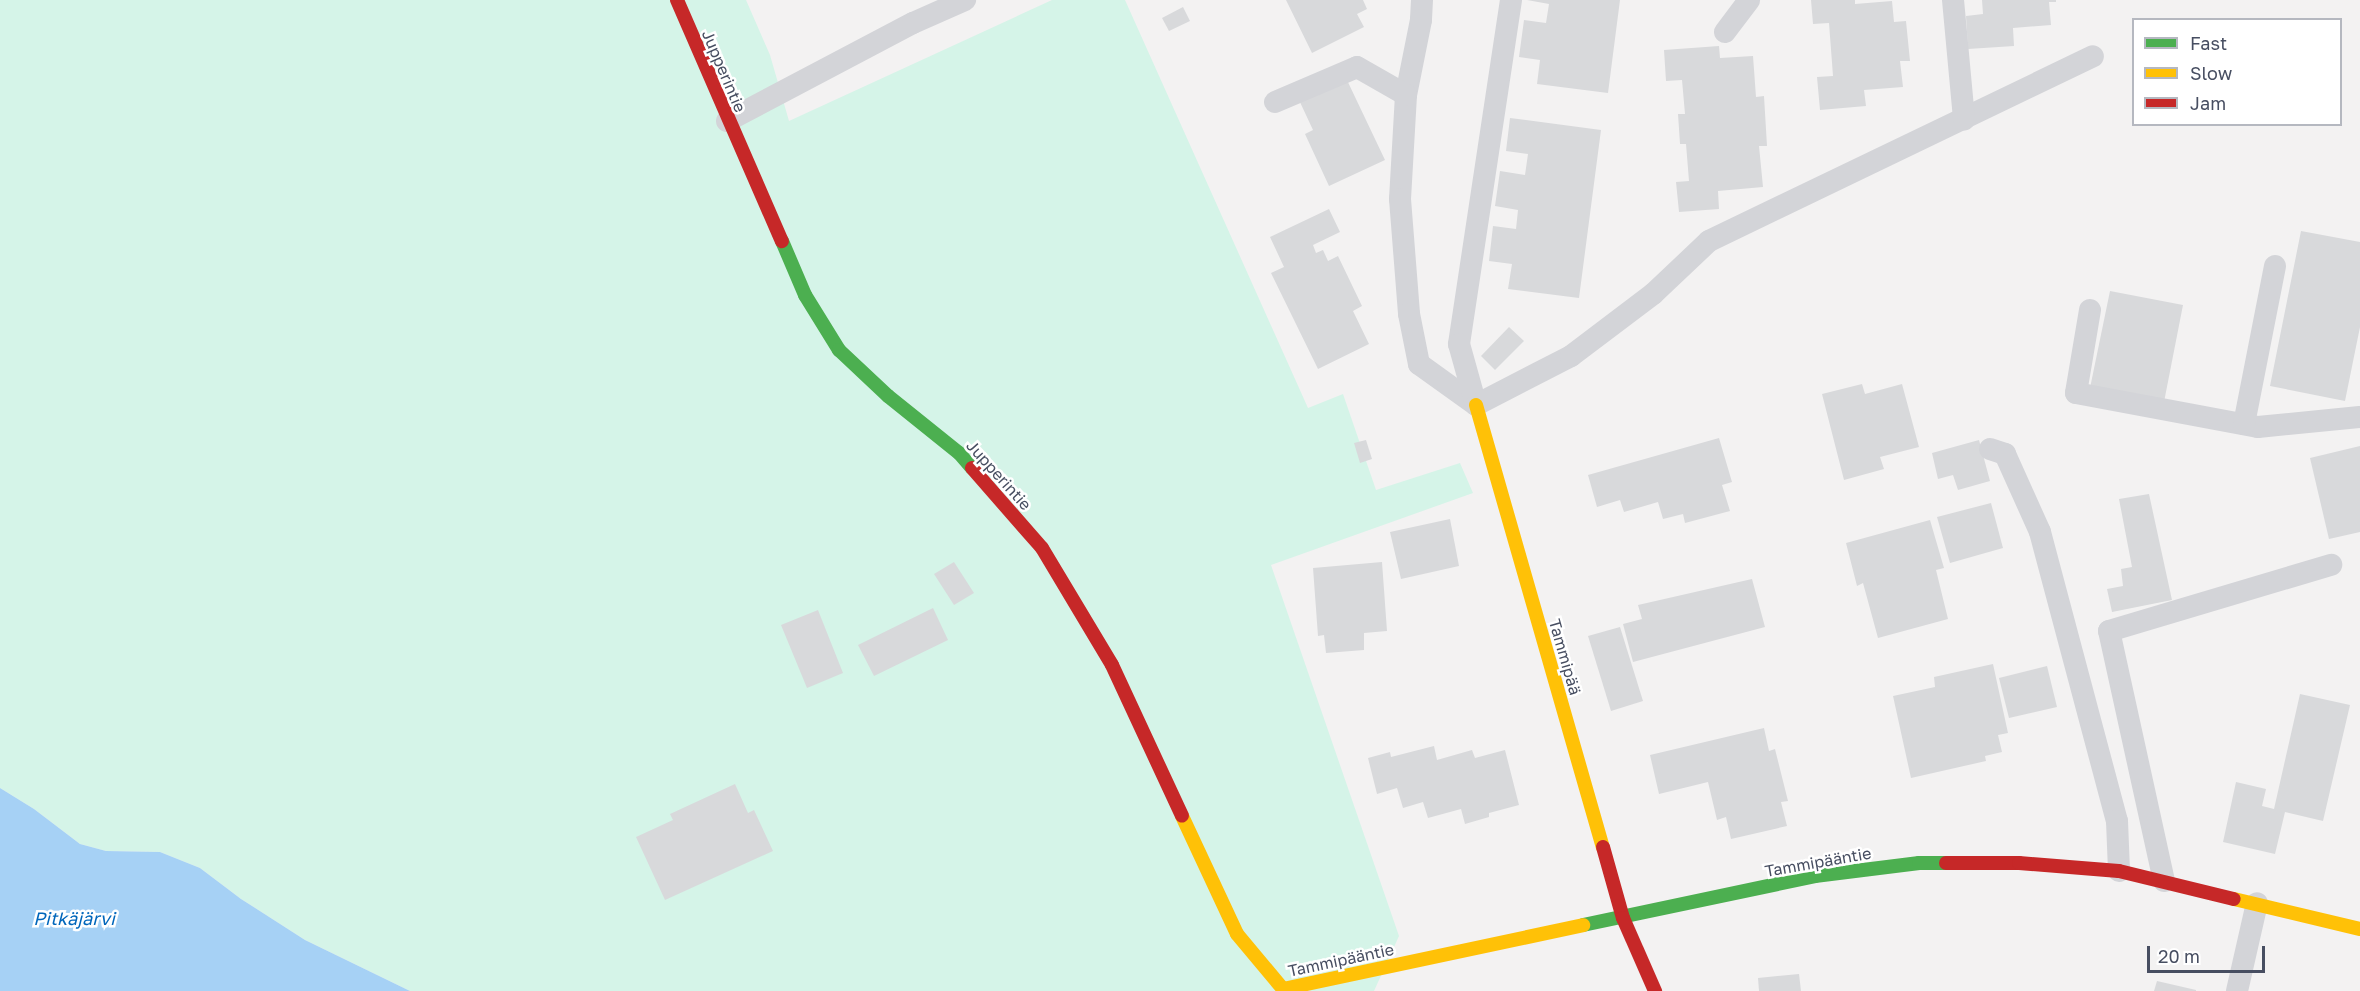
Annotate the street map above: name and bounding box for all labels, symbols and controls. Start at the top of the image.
legend [2132,18,2342,126]
street label: Jupperintie [698,27,750,115]
text: Fast [2190,32,2227,54]
text: Slow [2190,62,2232,84]
text: Jam [2190,92,2226,114]
street label: Jupperintie [963,436,1035,514]
street label: Tammipää [1545,617,1585,697]
street label: Tammipääntie [1763,843,1873,881]
water label: Pitkäjärvi [33,907,115,929]
scale bar [2150,934,2268,972]
street label: Tammipääntie [1286,939,1396,981]
text: 20 m [2158,945,2200,967]

